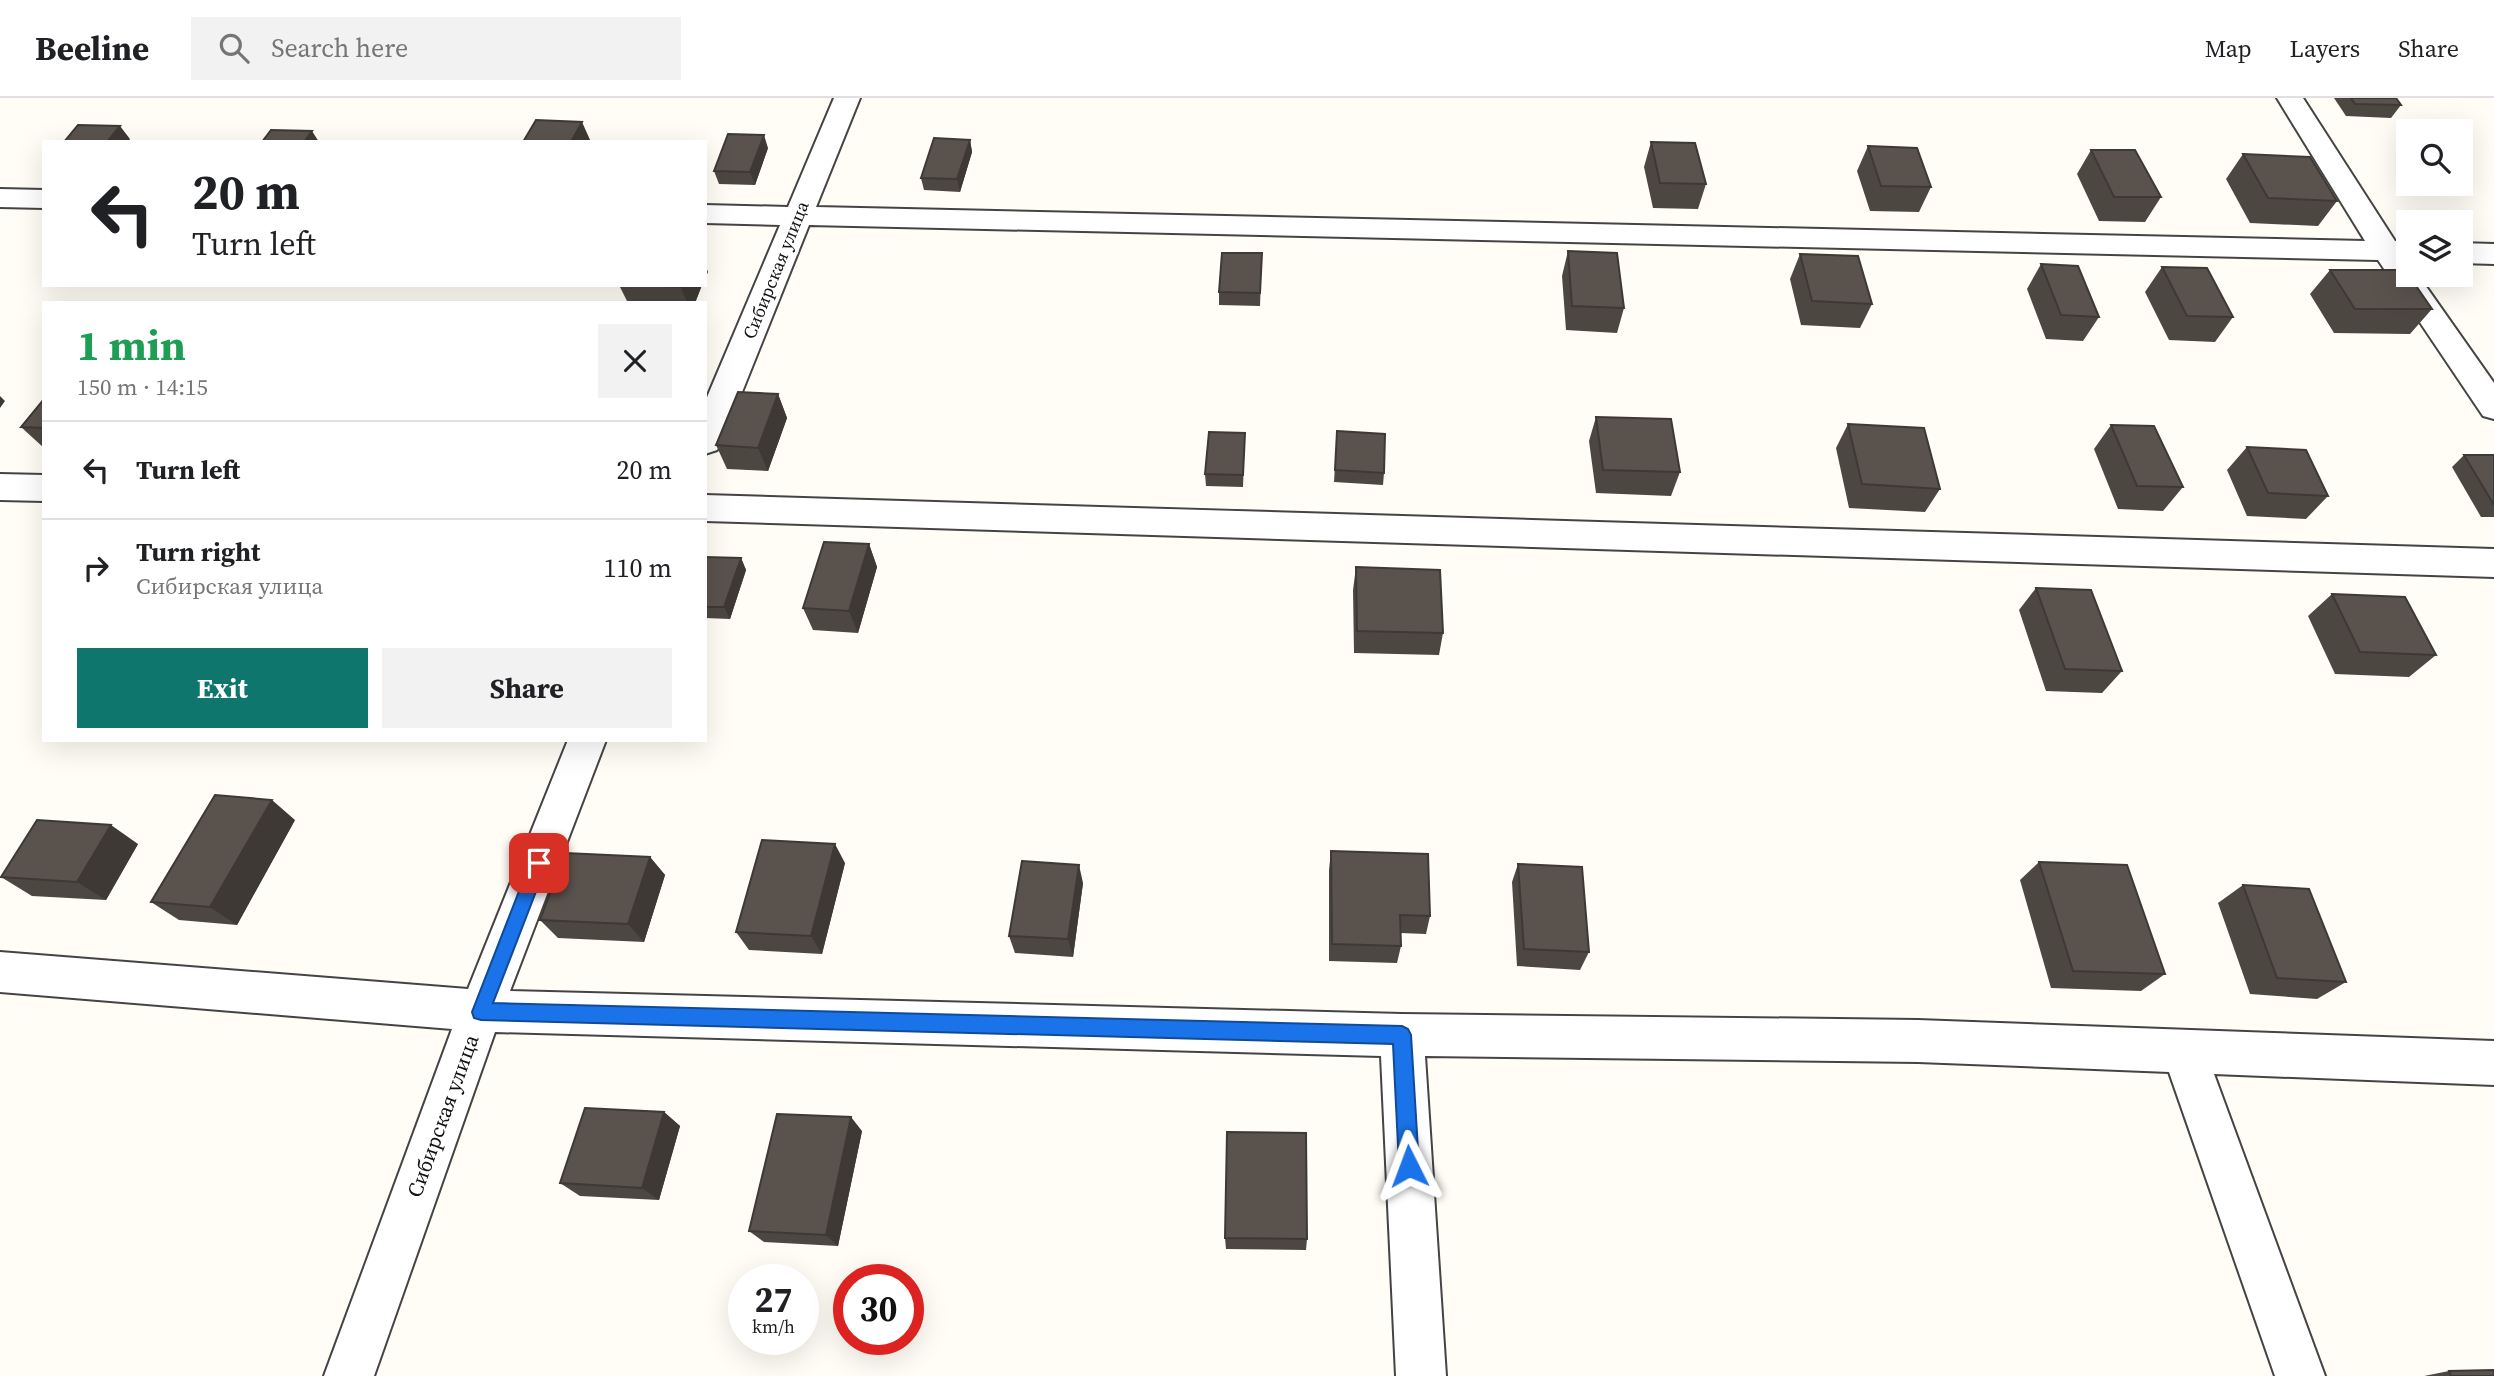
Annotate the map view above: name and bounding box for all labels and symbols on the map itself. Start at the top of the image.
street label: Сибирская улица [736,196,815,342]
pin [509,833,569,893]
street label: Сибирская улица [400,1030,486,1201]
position arrow [1372,1129,1446,1203]
speed limit sign: 30 [833,1264,924,1355]

